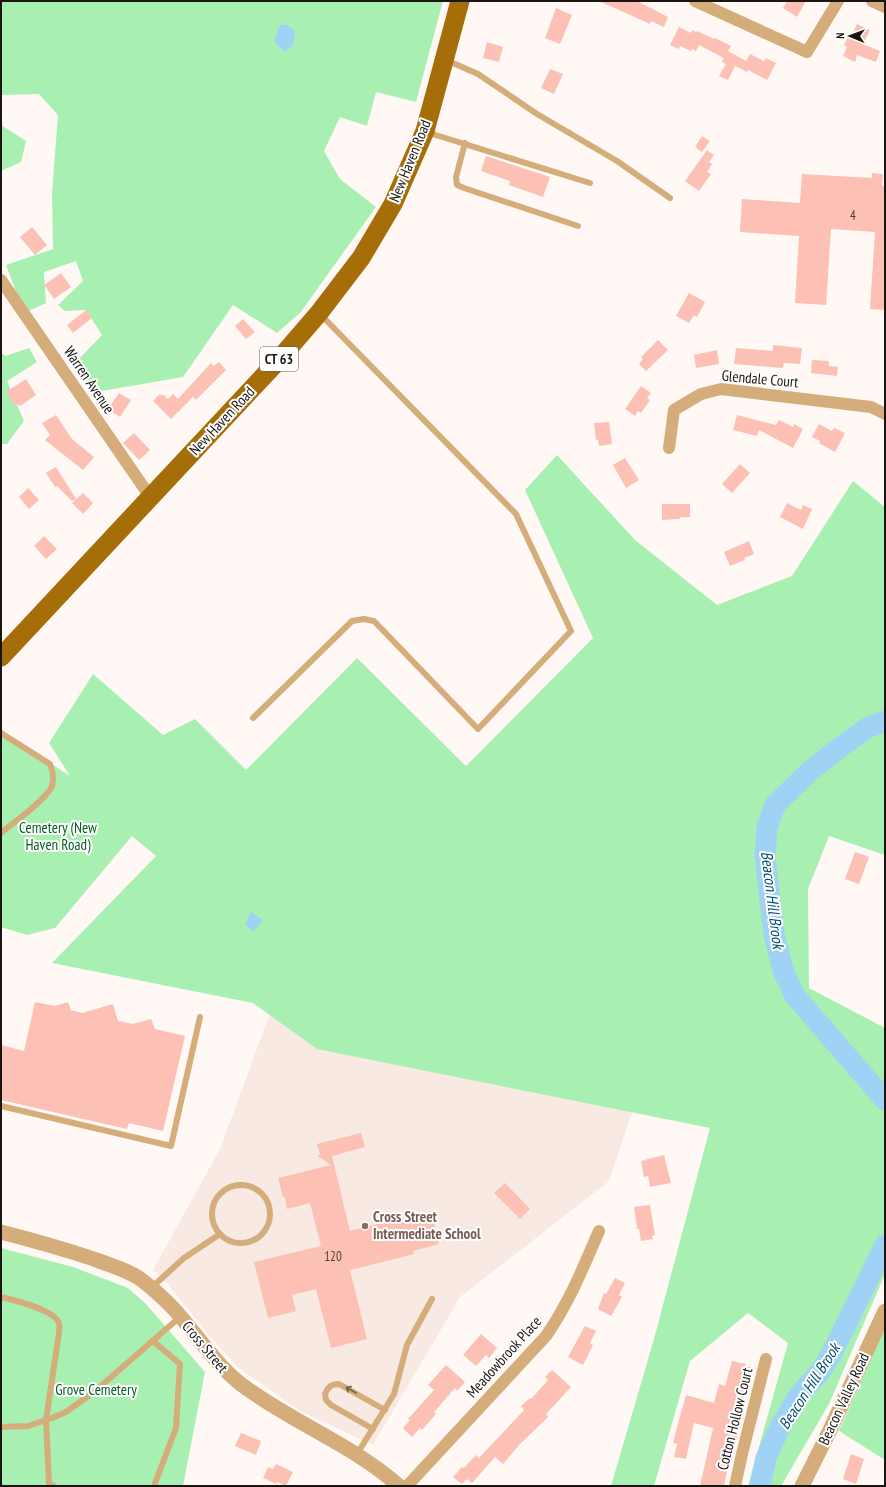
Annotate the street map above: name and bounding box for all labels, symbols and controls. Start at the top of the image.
north arrow [830,16,870,56]
text: N [833,33,847,39]
street label: New Haven Road [384,117,435,205]
house number: 4 [850,207,856,224]
street label: Warren Avenue [60,342,119,417]
road number: CT 63 [260,347,298,371]
street label: Glendale Court [721,366,799,391]
street label: New Haven Road [185,382,258,459]
park label: Cemetery (New Haven Road) [19,818,97,854]
water label: Beacon Hill Brook [757,850,789,952]
place label: Cross Street Intermediate School [373,1207,481,1243]
marker: Cross Street Intermediate School [360,1221,370,1231]
house number: 120 [324,1248,342,1265]
street label: Meadowbrook Place [462,1312,545,1401]
street label: Cross Street [178,1317,232,1376]
water label: Beacon Hill Brook [774,1338,845,1433]
street label: Beacon Valley Road [814,1350,873,1448]
street label: Cotton Hollow Court [713,1366,756,1472]
park label: Grove Cemetery [55,1380,137,1399]
one-way arrow [345,1386,357,1394]

